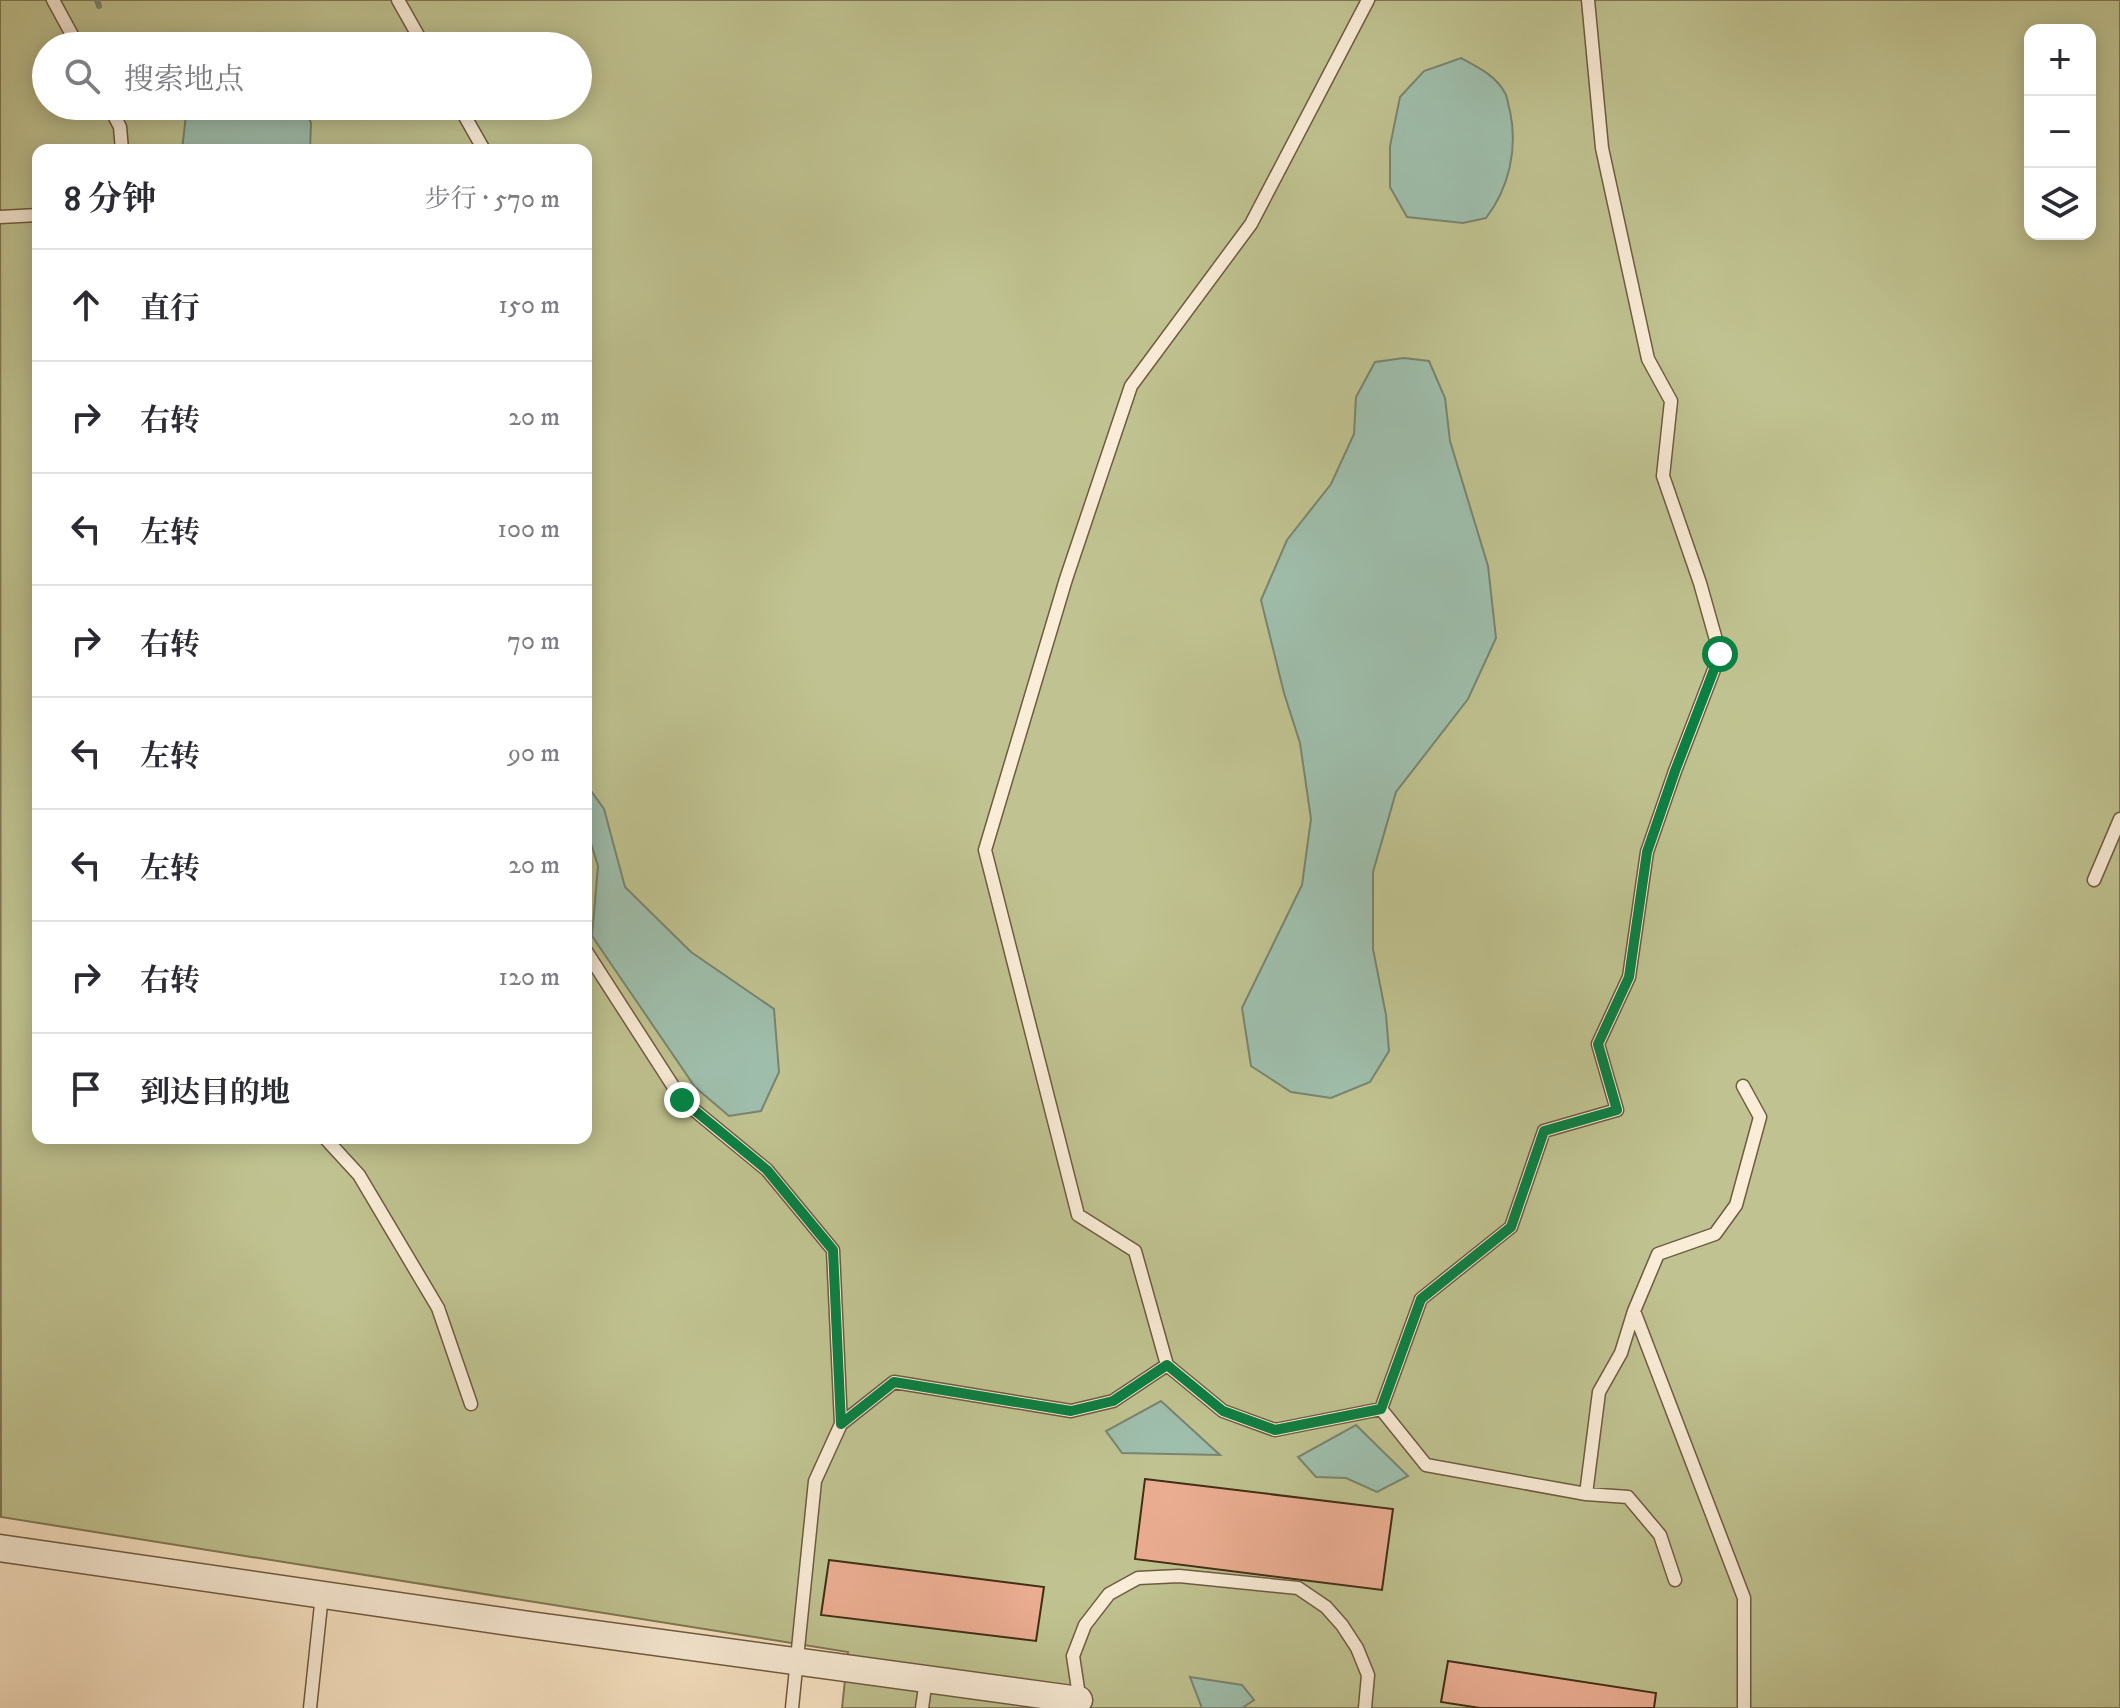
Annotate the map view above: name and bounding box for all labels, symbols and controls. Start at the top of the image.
map controls [2024,24,2096,240]
button: + [2024,24,2096,96]
search box [32,32,592,120]
icon: search [60,54,104,98]
text: 搜索地点 [124,62,244,99]
button: − [2024,96,2096,168]
button: layers [2024,168,2096,240]
text: 8 分钟 [64,179,156,221]
text: 步行 · 570 m [425,183,560,216]
icon: ahead [64,283,108,327]
text: 150 m [499,289,560,322]
text: 直行 [140,291,200,328]
icon: right [64,395,108,439]
text: 20 m [508,401,560,434]
text: 右转 [140,403,200,440]
icon: left [64,507,108,551]
text: 100 m [497,513,560,546]
text: 左转 [140,515,200,552]
icon: right [64,619,108,663]
text: 70 m [507,625,560,658]
text: 右转 [140,627,200,664]
route start [1702,636,1738,672]
icon: left [64,731,108,775]
text: 90 m [508,737,560,770]
text: 左转 [140,739,200,776]
icon: left [64,843,108,887]
text: 20 m [508,849,560,882]
text: 左转 [140,851,200,888]
icon: right [64,955,108,999]
text: 120 m [499,961,560,994]
text: 右转 [140,963,200,1000]
icon: arrive [64,1067,108,1111]
text: 到达目的地 [140,1075,290,1112]
route end [664,1082,700,1118]

